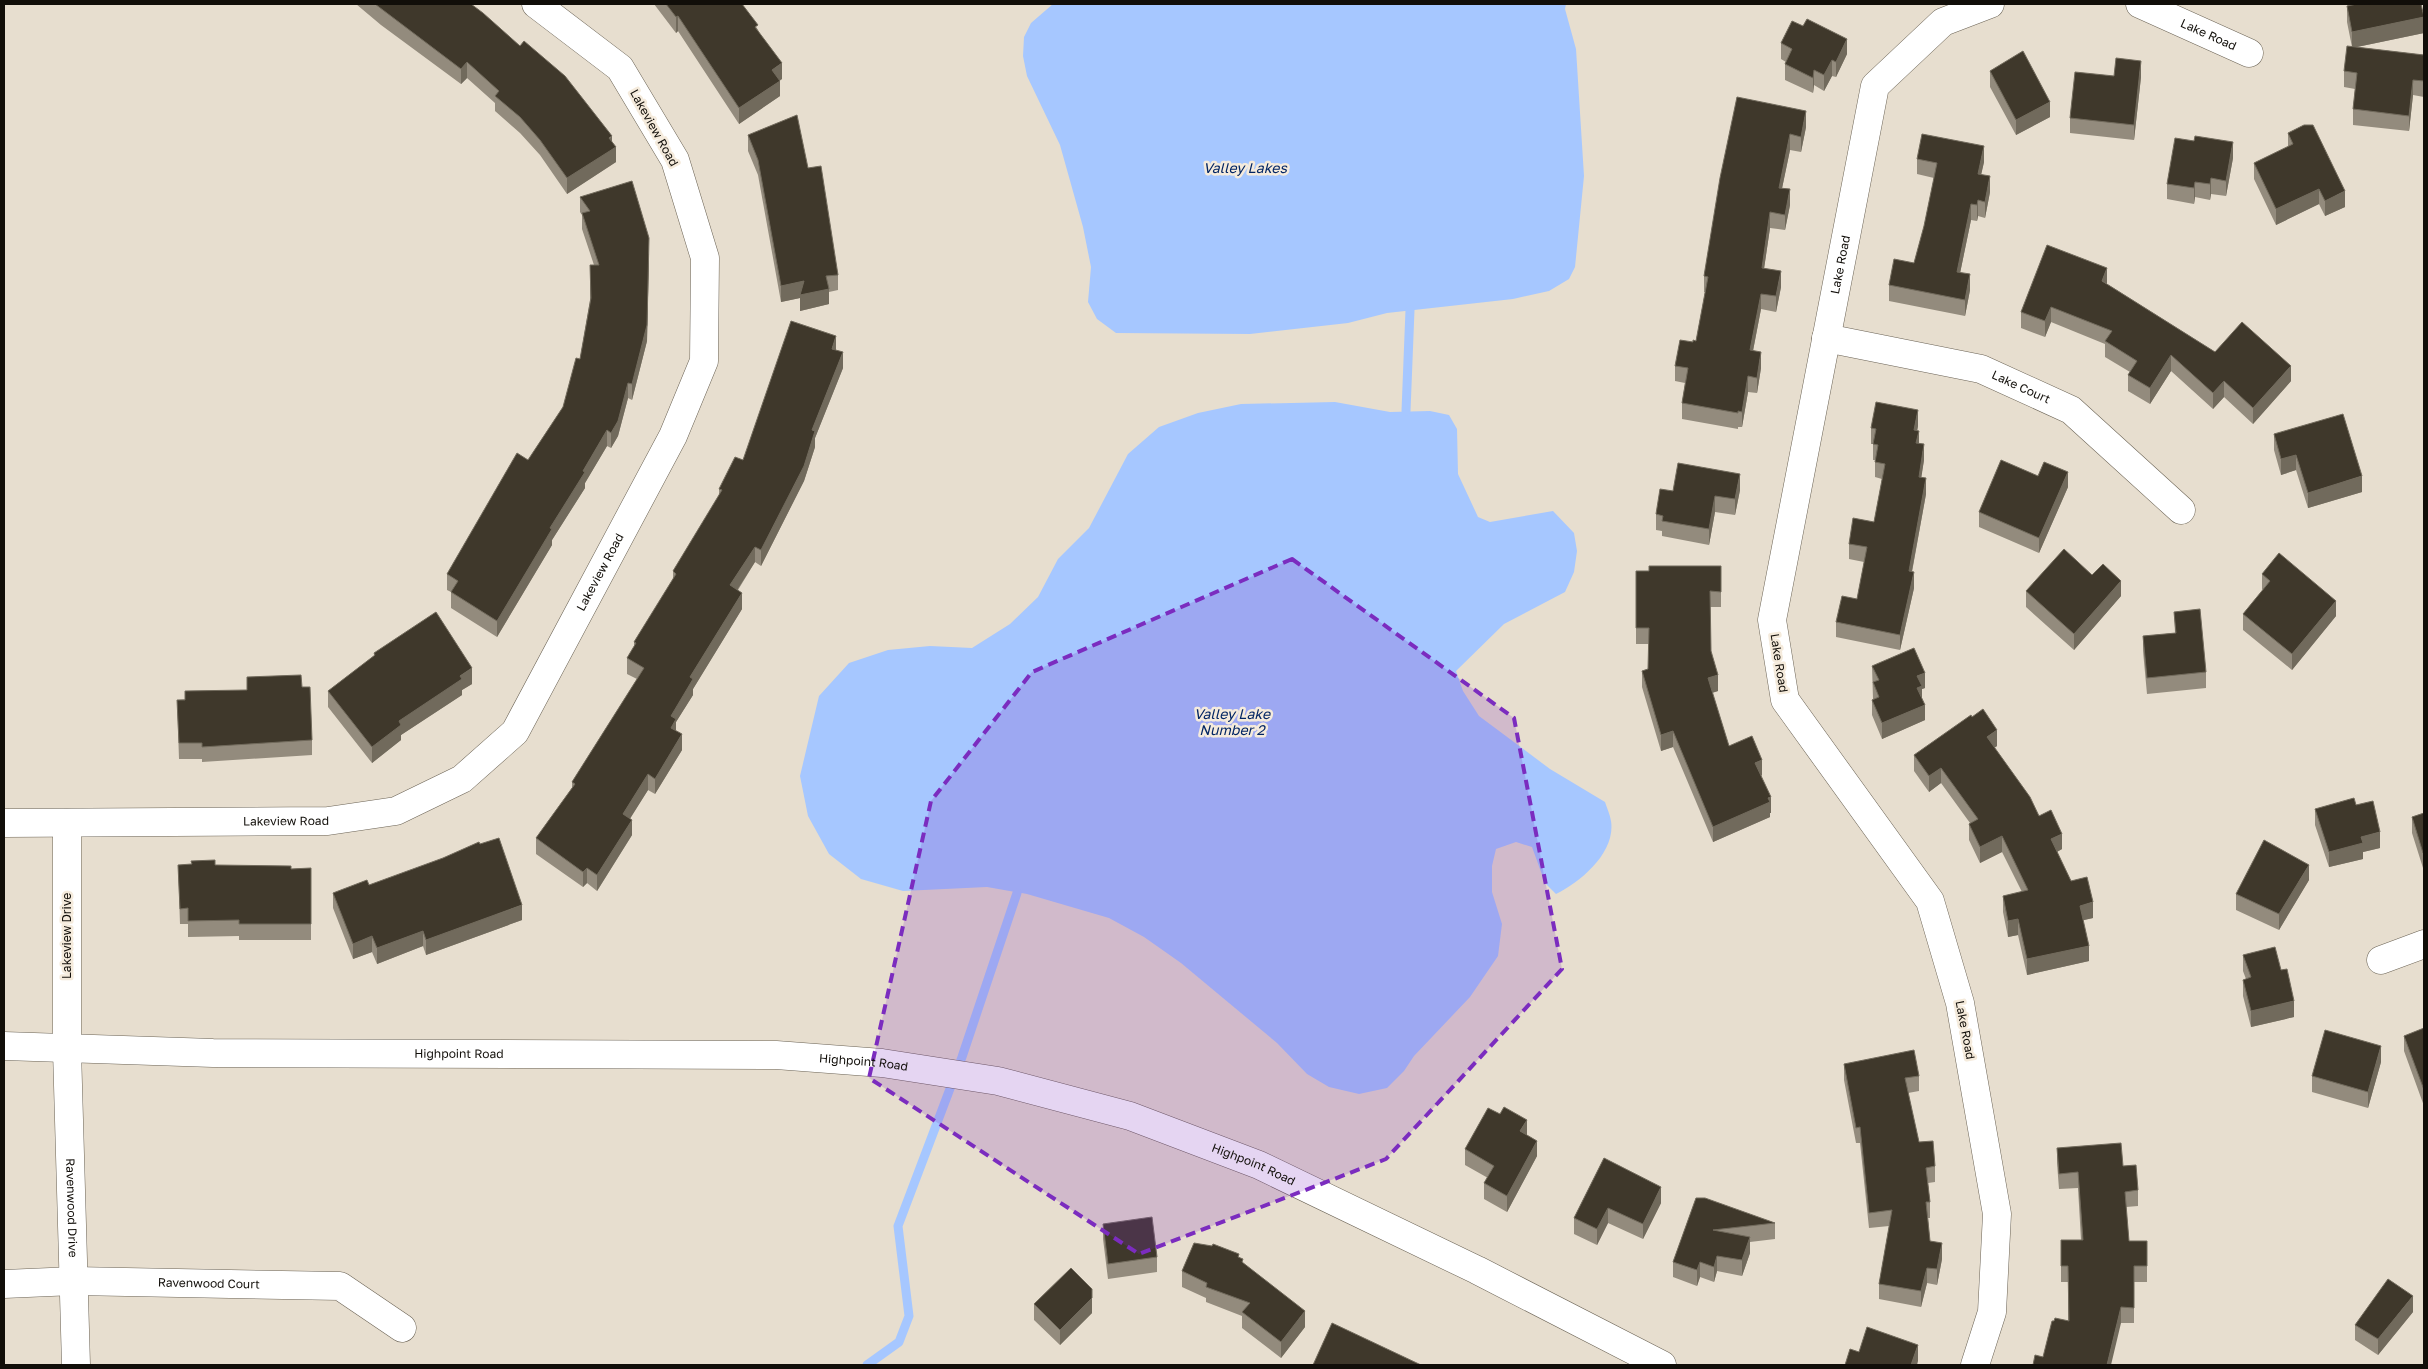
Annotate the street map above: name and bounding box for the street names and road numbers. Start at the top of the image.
street label: Lake Road [2178,15,2239,53]
street label: Lakeview Road [627,87,682,169]
street label: Lake Road [1827,234,1853,295]
street label: Lake Court [1990,367,2053,407]
street label: Lakeview Road [573,531,627,613]
street label: Lake Road [1767,632,1792,694]
street label: Lakeview Road [243,813,329,829]
street label: Lakeview Drive [59,893,74,979]
street label: Lake Road [1952,999,1979,1061]
street label: Highpoint Road [414,1046,504,1061]
street label: Highpoint Road [819,1050,909,1074]
street label: Highpoint Road [1210,1140,1298,1188]
street label: Ravenwood Drive [63,1158,81,1258]
street label: Ravenwood Court [158,1275,260,1291]

